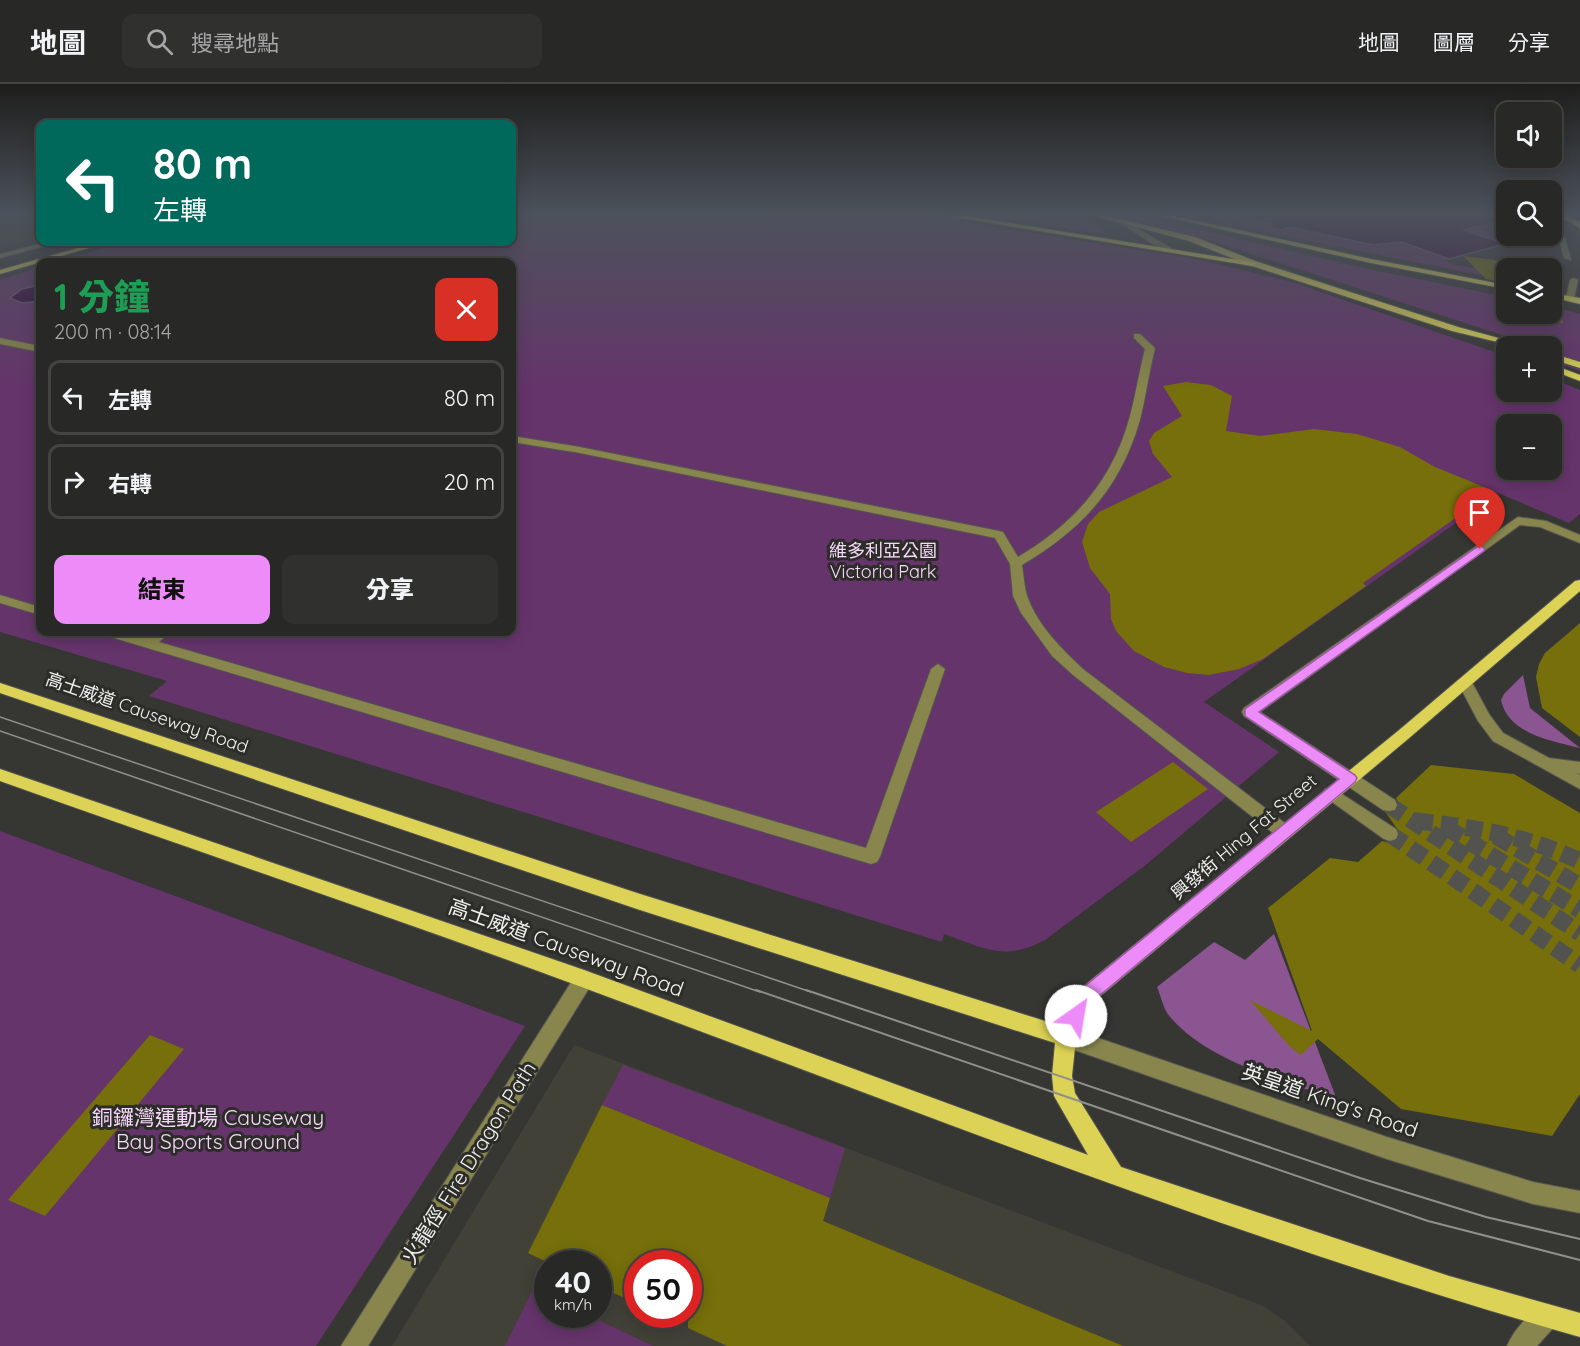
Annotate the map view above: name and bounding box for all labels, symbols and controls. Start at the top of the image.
search box [122,14,542,68]
text: 地圖 [30,25,86,60]
icon: search [143,25,176,58]
text: 搜尋地點 [191,29,279,57]
text: 地圖 [1358,29,1400,55]
text: 圖層 [1433,29,1475,55]
text: 分享 [1508,29,1550,55]
map controls [1496,102,1562,480]
button: sound [1496,102,1562,168]
text: 80 m [153,137,252,190]
icon: left [54,144,132,222]
button: search [1496,180,1562,246]
text: 左轉 [153,193,207,227]
button: layers [1496,258,1562,324]
text: 1 分鐘 [54,274,150,319]
button: close [435,278,498,341]
text: 200 m · 08:14 [54,319,171,344]
button: + [1496,336,1562,402]
icon: left [57,381,90,414]
text: 80 m [444,384,495,412]
text: 左轉 [108,386,152,414]
button: − [1496,414,1562,480]
icon: right [57,465,90,498]
text: 20 m [444,468,495,496]
text: 右轉 [108,470,152,498]
pin [1454,487,1505,549]
icon: arrive [1463,496,1496,529]
park label: 維多利亞公園 Victoria Park [829,539,937,583]
button: 結束 [54,555,270,624]
button: 分享 [282,555,498,624]
street label: 高士威道 Causeway Road [43,667,251,758]
street label: 興發街 Hing Fat Street [1166,769,1321,904]
street label: 高士威道 Causeway Road [445,892,687,1002]
position arrow [1044,984,1108,1048]
street label: 火龍徑 Fire Dragon Path [395,1057,541,1268]
street label: 英皇道 King's Road [1239,1058,1422,1142]
park label: 銅鑼灣運動場 Causeway Bay Sports Ground [92,1104,324,1154]
speed limit sign: 50 [624,1250,702,1328]
text: 40 [555,1263,591,1301]
text: km/h [554,1295,592,1314]

